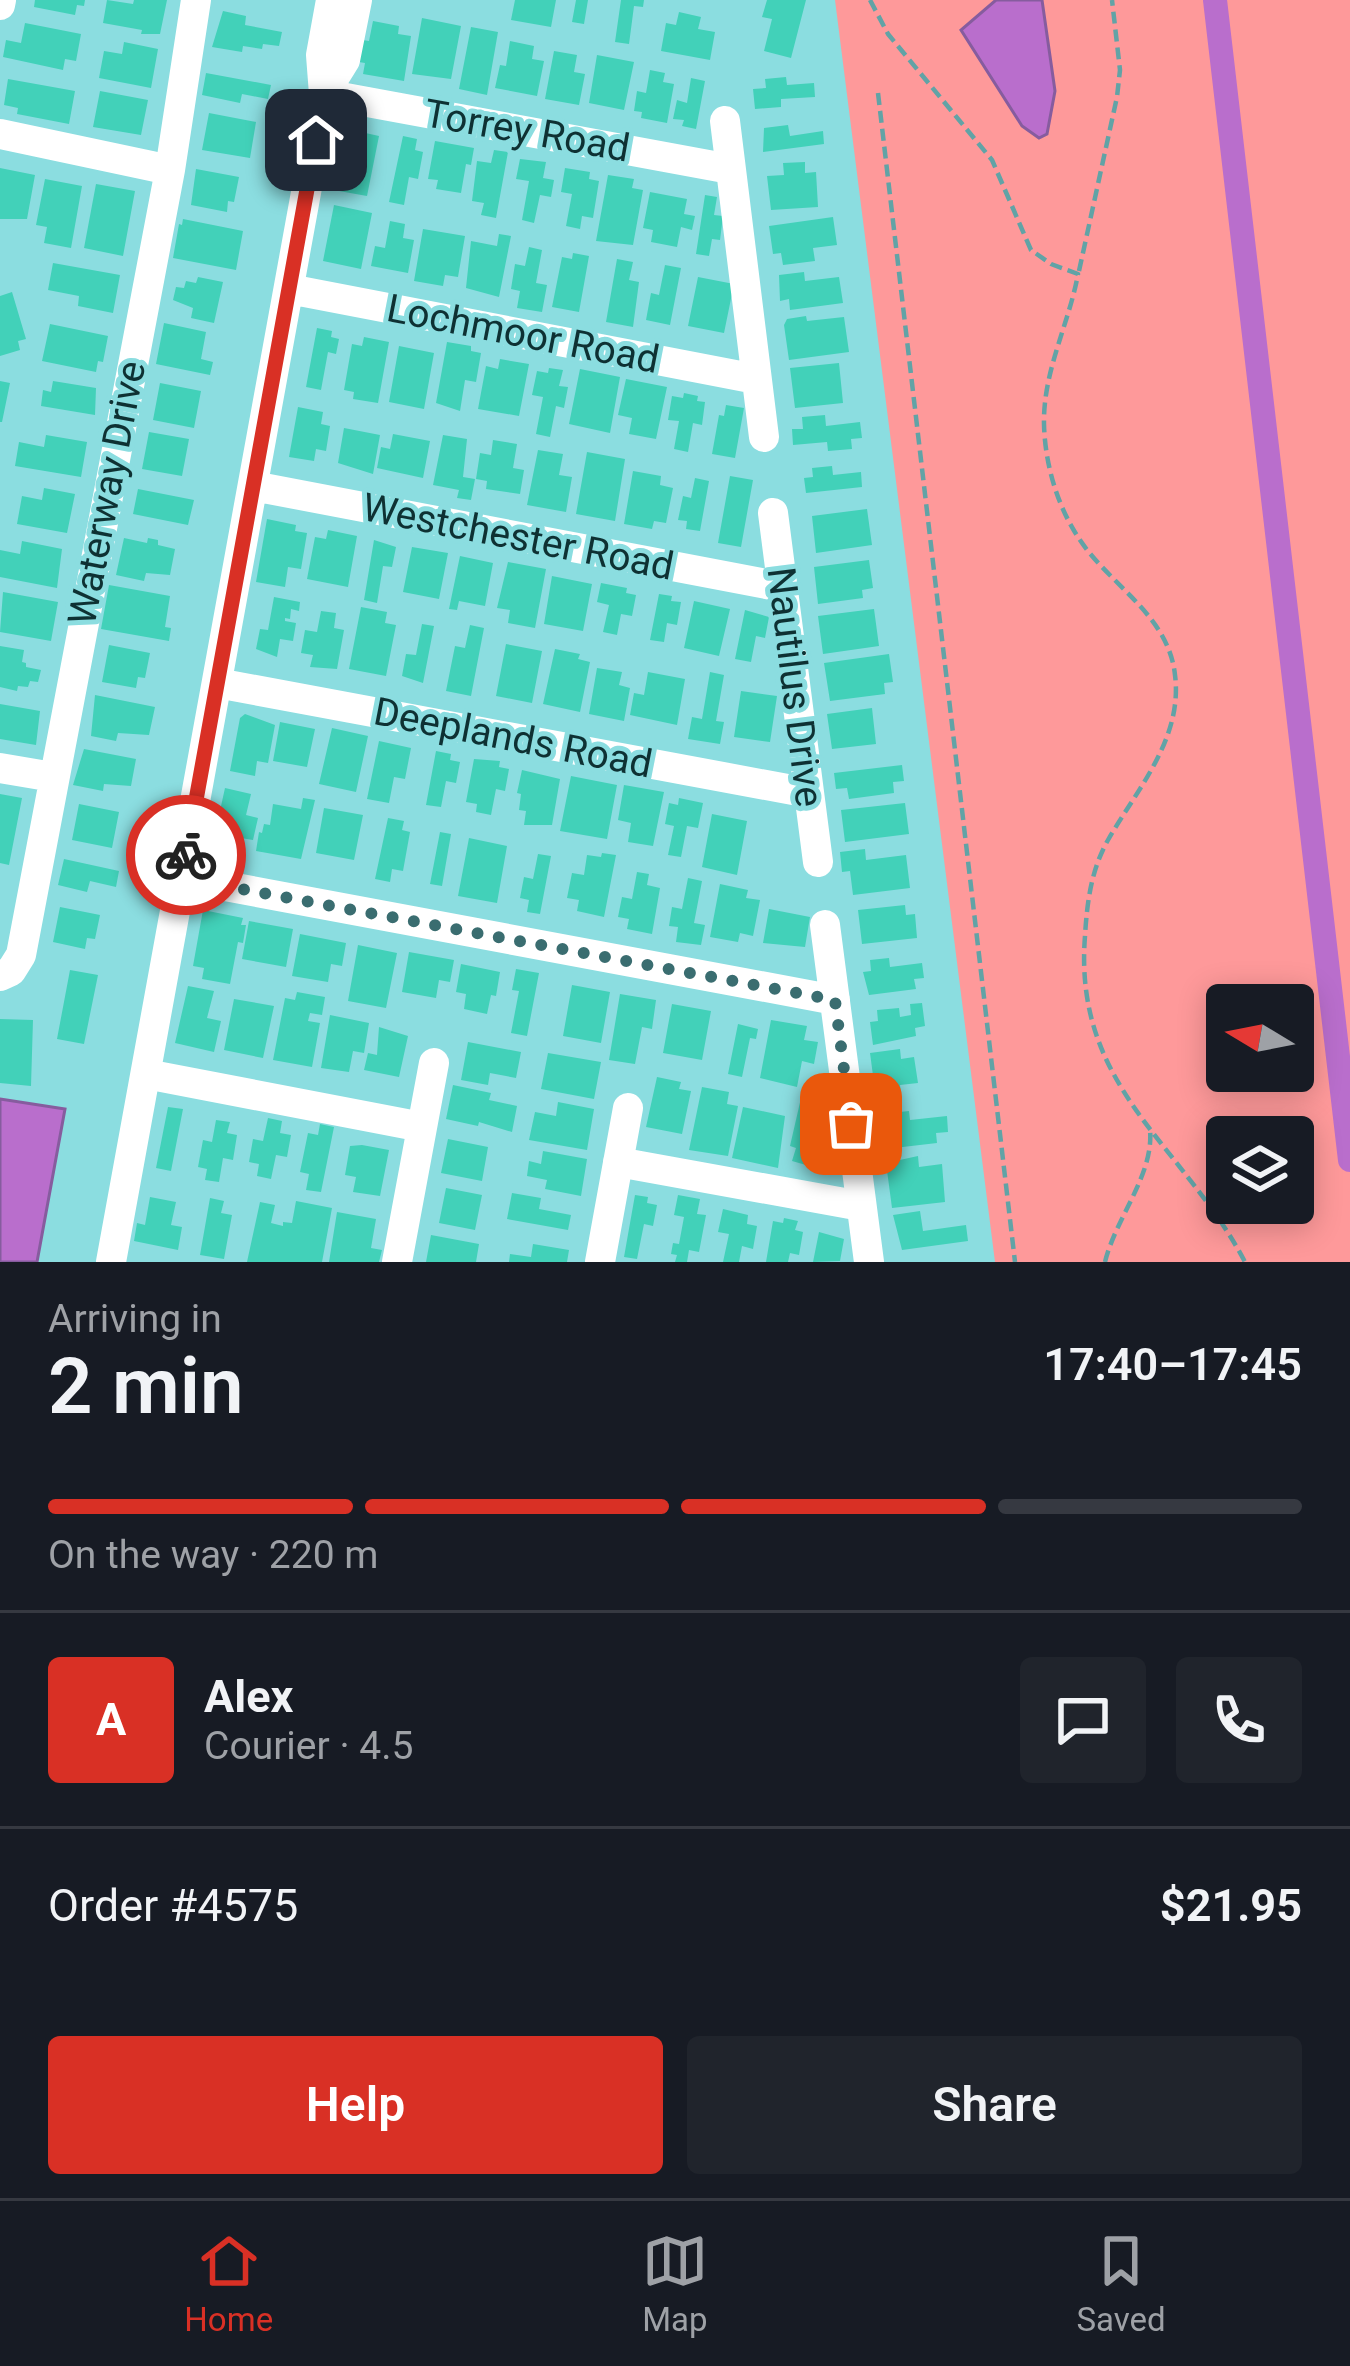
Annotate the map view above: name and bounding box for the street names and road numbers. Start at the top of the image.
street label: Torrey Road [421,90,633,172]
street label: Lochmoor Road [383,285,663,383]
street label: Waterway Drive [59,357,155,629]
street label: Westchester Road [358,484,678,590]
street label: Nautilus Drive [757,565,833,809]
street label: Deeplands Road [370,688,656,788]

